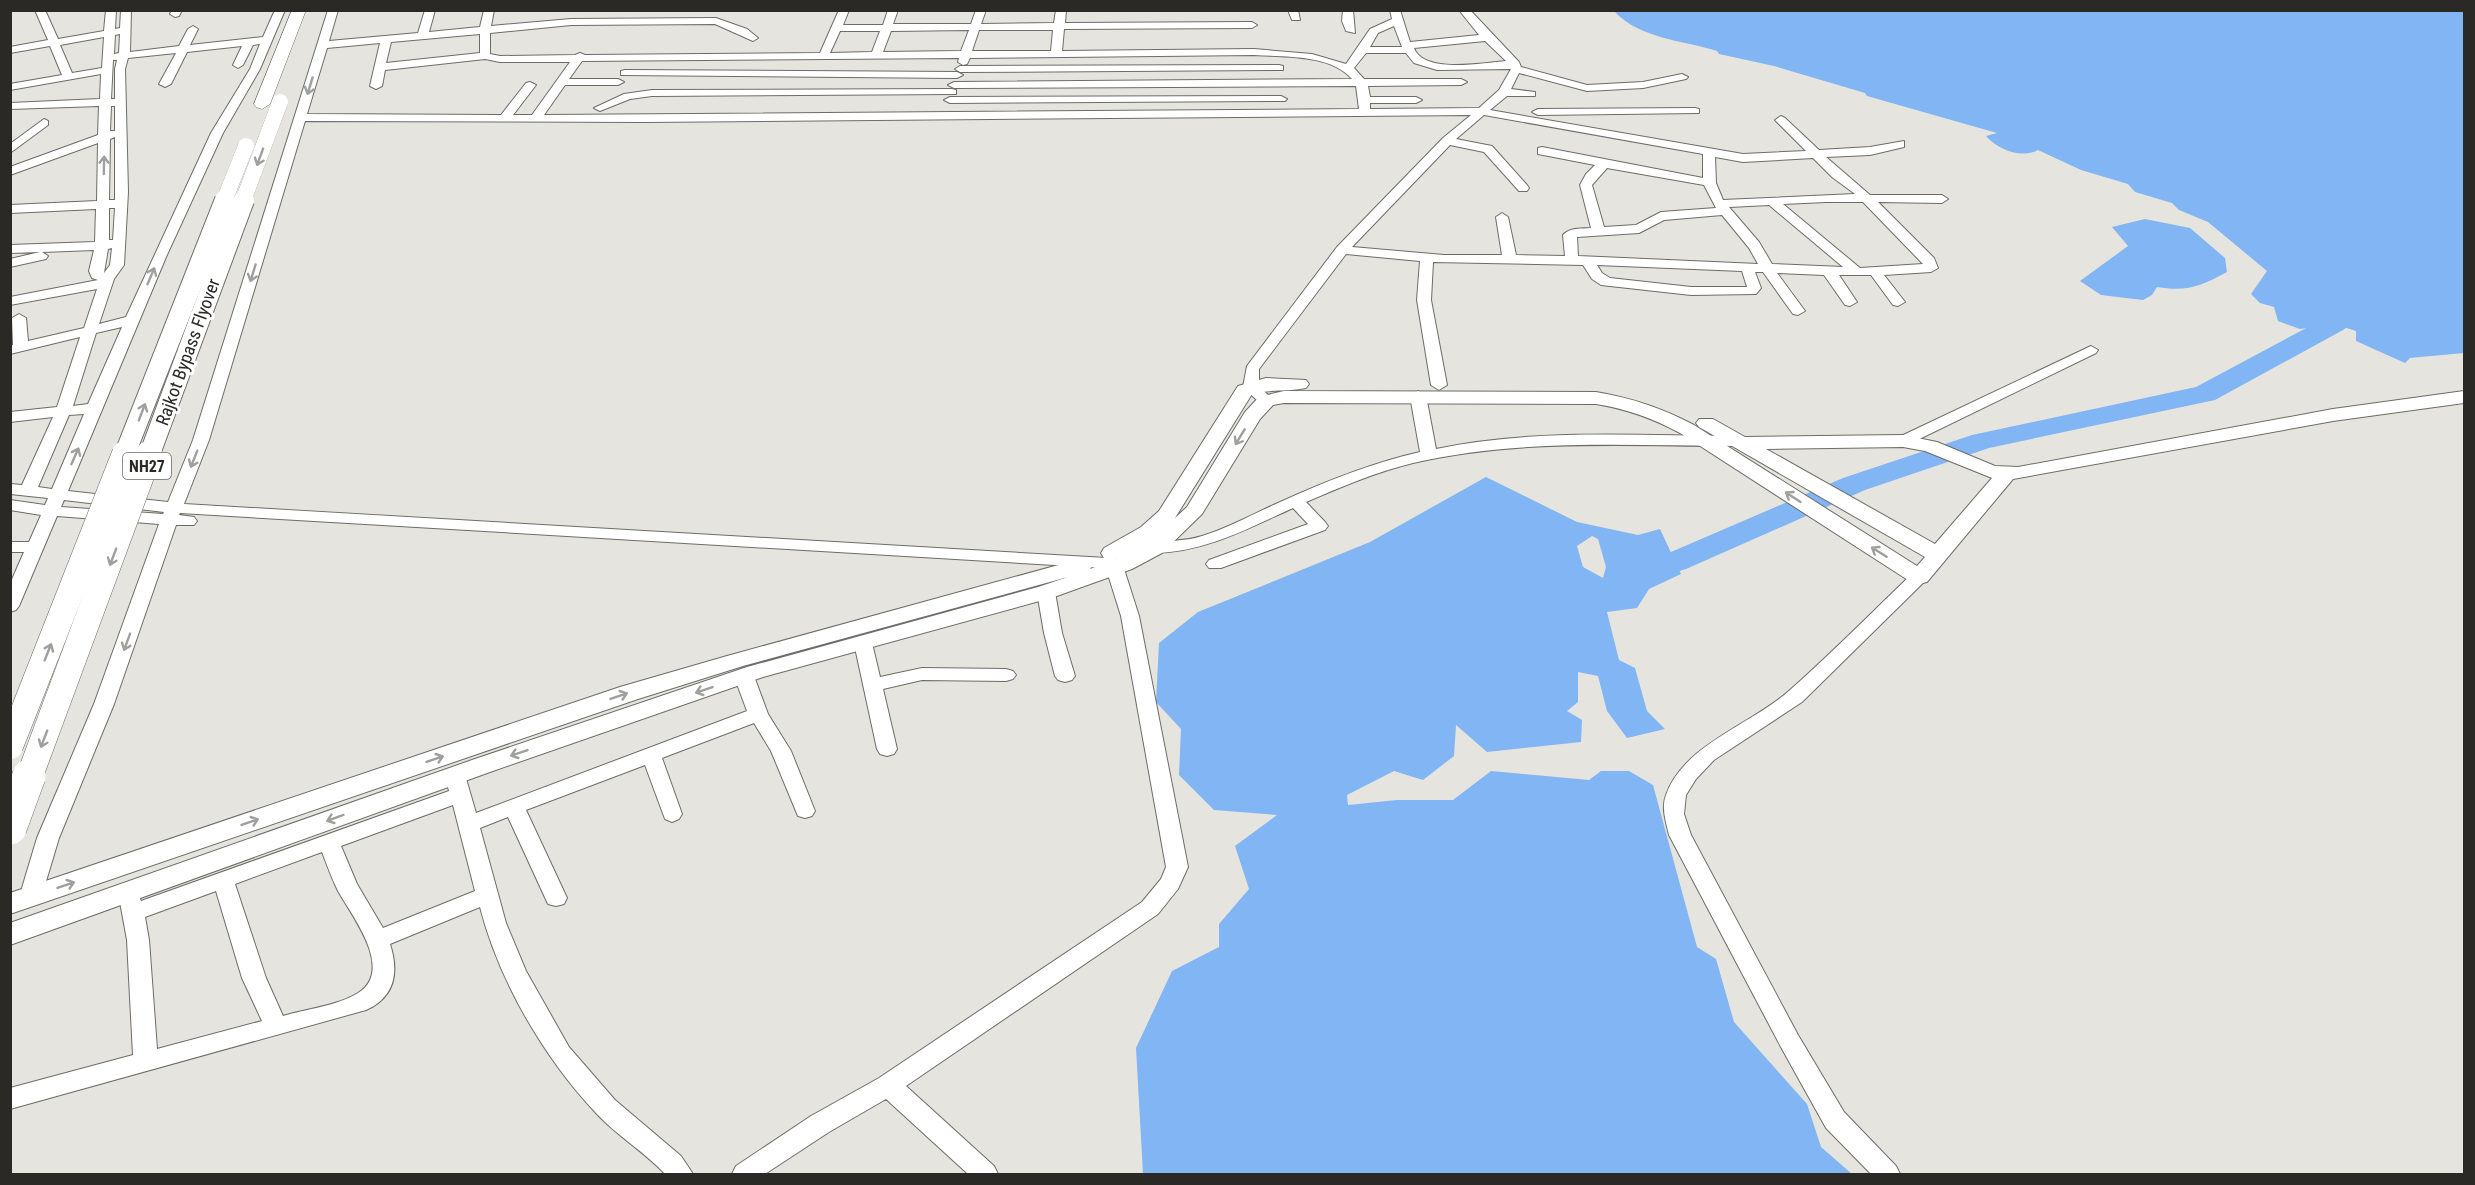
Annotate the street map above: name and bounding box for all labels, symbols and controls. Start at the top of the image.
one-way arrow [304,76,315,95]
one-way arrow [253,147,264,166]
one-way arrow [98,156,109,176]
one-way arrow [247,263,258,282]
one-way arrow [146,268,157,286]
street label: Rajkot Bypass Flyover [151,275,224,428]
one-way arrow [138,404,149,422]
one-way arrow [1233,428,1245,445]
one-way arrow [70,447,81,466]
one-way arrow [188,449,199,467]
road number: NH27 [123,453,171,479]
one-way arrow [1785,491,1802,503]
one-way arrow [1871,546,1888,558]
one-way arrow [107,547,118,566]
one-way arrow [121,632,132,651]
one-way arrow [43,644,54,662]
one-way arrow [695,685,714,696]
one-way arrow [609,690,628,701]
one-way arrow [38,729,49,748]
one-way arrow [510,748,529,759]
one-way arrow [425,752,444,763]
one-way arrow [327,813,345,824]
one-way arrow [240,815,259,826]
one-way arrow [56,879,75,890]

